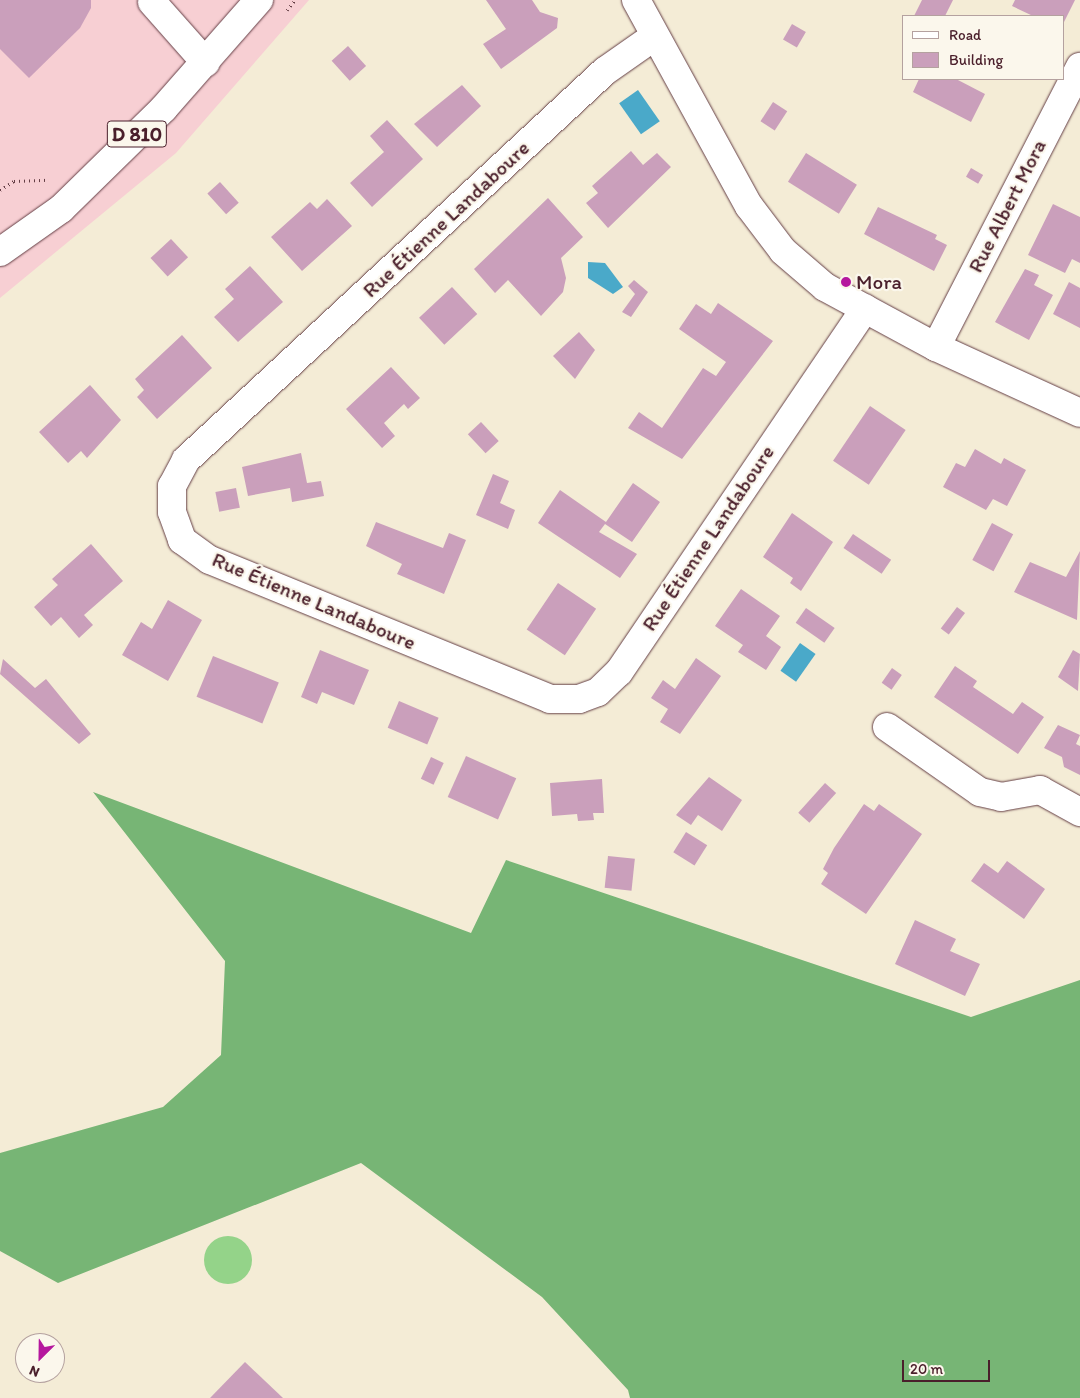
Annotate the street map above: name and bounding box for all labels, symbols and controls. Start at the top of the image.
legend [902,15,1065,80]
text: Road [949,26,981,44]
text: Building [949,51,1003,69]
road number: D 810 [106,116,168,152]
street label: Rue Étienne Landaboure [358,135,534,303]
street label: Rue Albert Mora [963,135,1051,277]
place label: Mora [856,269,902,295]
marker: Mora [840,276,852,288]
street label: Rue Étienne Landaboure [637,440,779,636]
street label: Rue Étienne Landaboure [209,547,419,655]
north arrow [15,1333,65,1383]
scale bar [905,1350,992,1382]
text: 20 m [910,1360,943,1378]
text: N [27,1362,42,1381]

